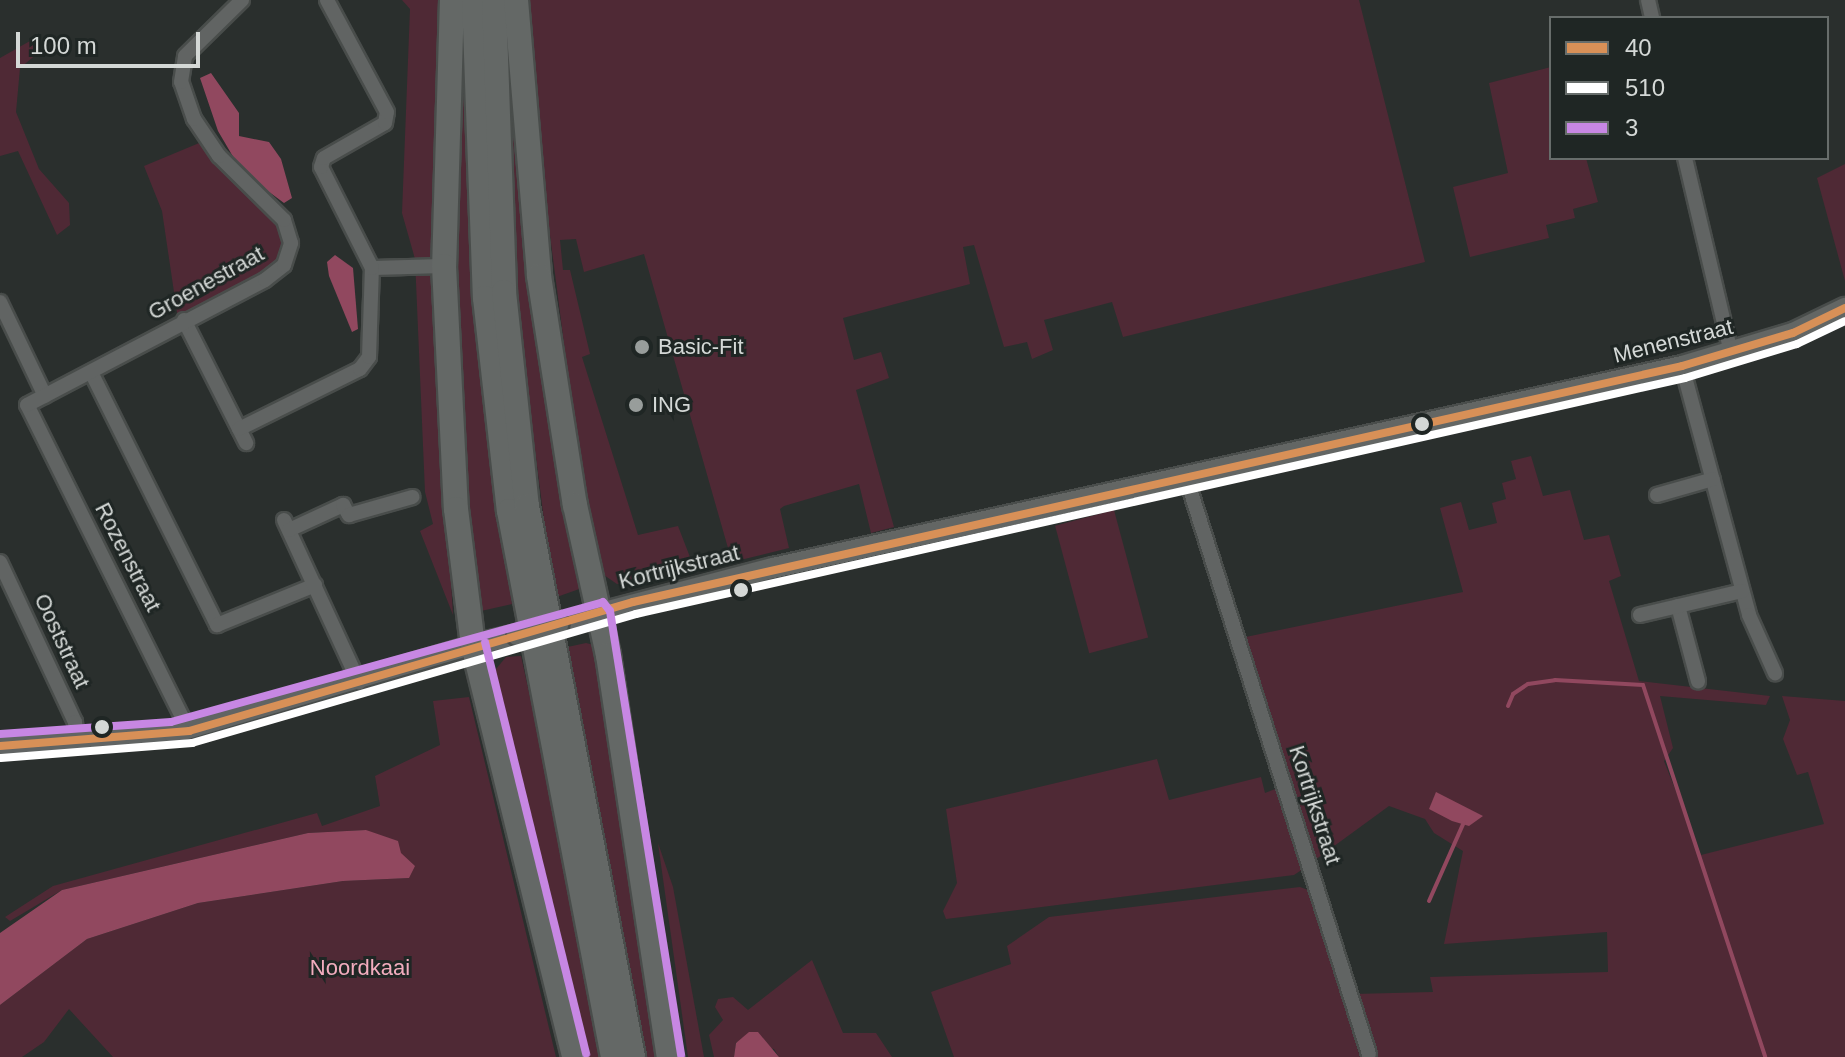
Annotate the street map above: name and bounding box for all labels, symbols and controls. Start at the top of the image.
scale bar [20,16,204,66]
legend [1549,16,1829,160]
text: 100 m [30,32,97,59]
text: 40 [1625,34,1652,61]
text: 510 [1625,74,1665,101]
text: 3 [1625,114,1638,141]
street label: Groenestraat [143,240,269,326]
street label: Menenstraat [1610,313,1736,369]
place label: Basic-Fit [658,334,744,360]
marker: Basic-Fit [633,338,651,356]
place label: ING [652,392,691,418]
marker: ING [627,396,645,414]
unlabelled marker [1414,416,1430,432]
street label: Rozenstraat [89,498,167,616]
street label: Kortrijkstraat [616,539,742,595]
unlabelled marker [733,582,749,598]
street label: Ooststraat [29,589,95,693]
unlabelled marker [94,719,110,735]
street label: Kortrijkstraat [1283,742,1347,868]
park label: Noordkaai [310,955,410,981]

